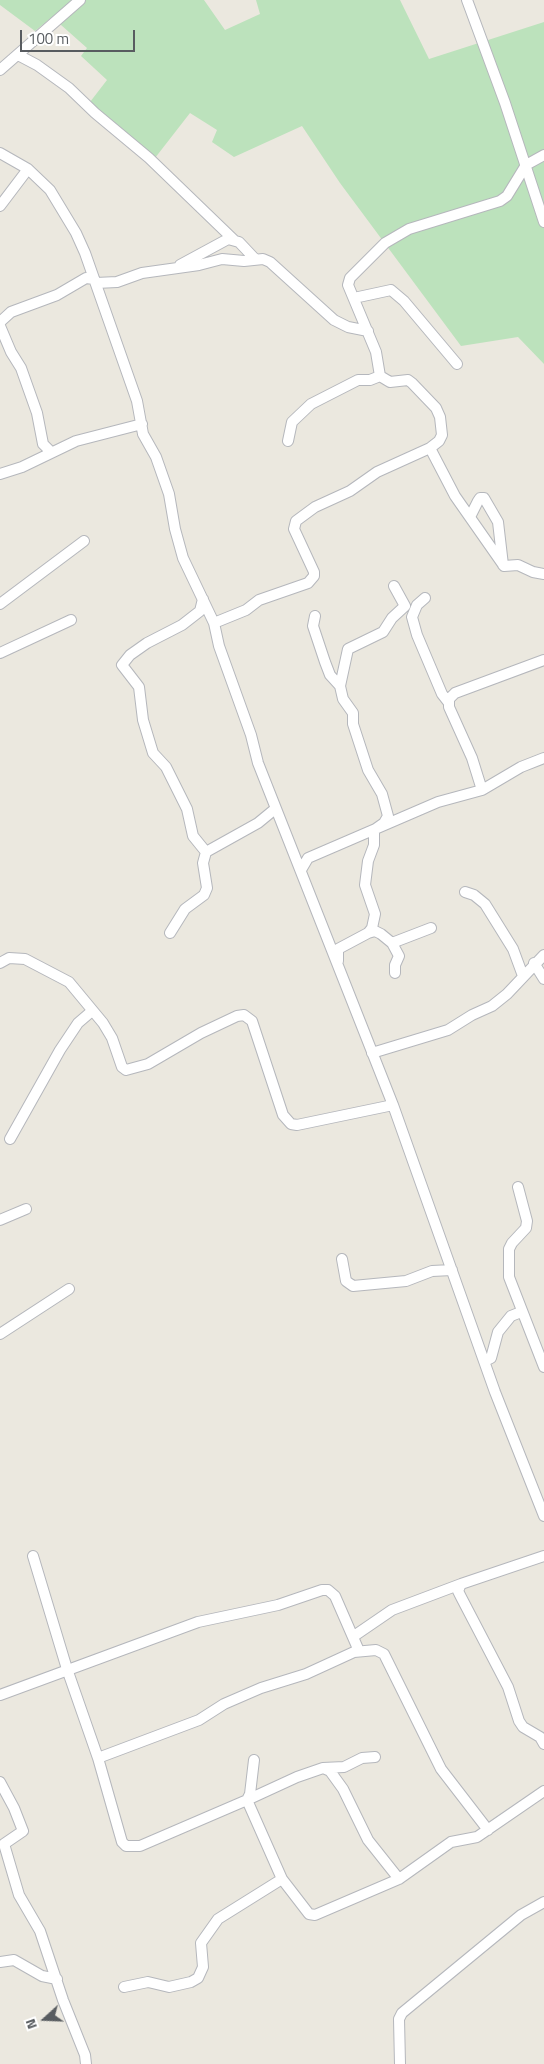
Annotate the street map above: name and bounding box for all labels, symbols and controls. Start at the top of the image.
scale bar [22,20,138,52]
text: 100 m [28,27,69,50]
north arrow [20,1994,70,2044]
text: N [19,2016,42,2032]

